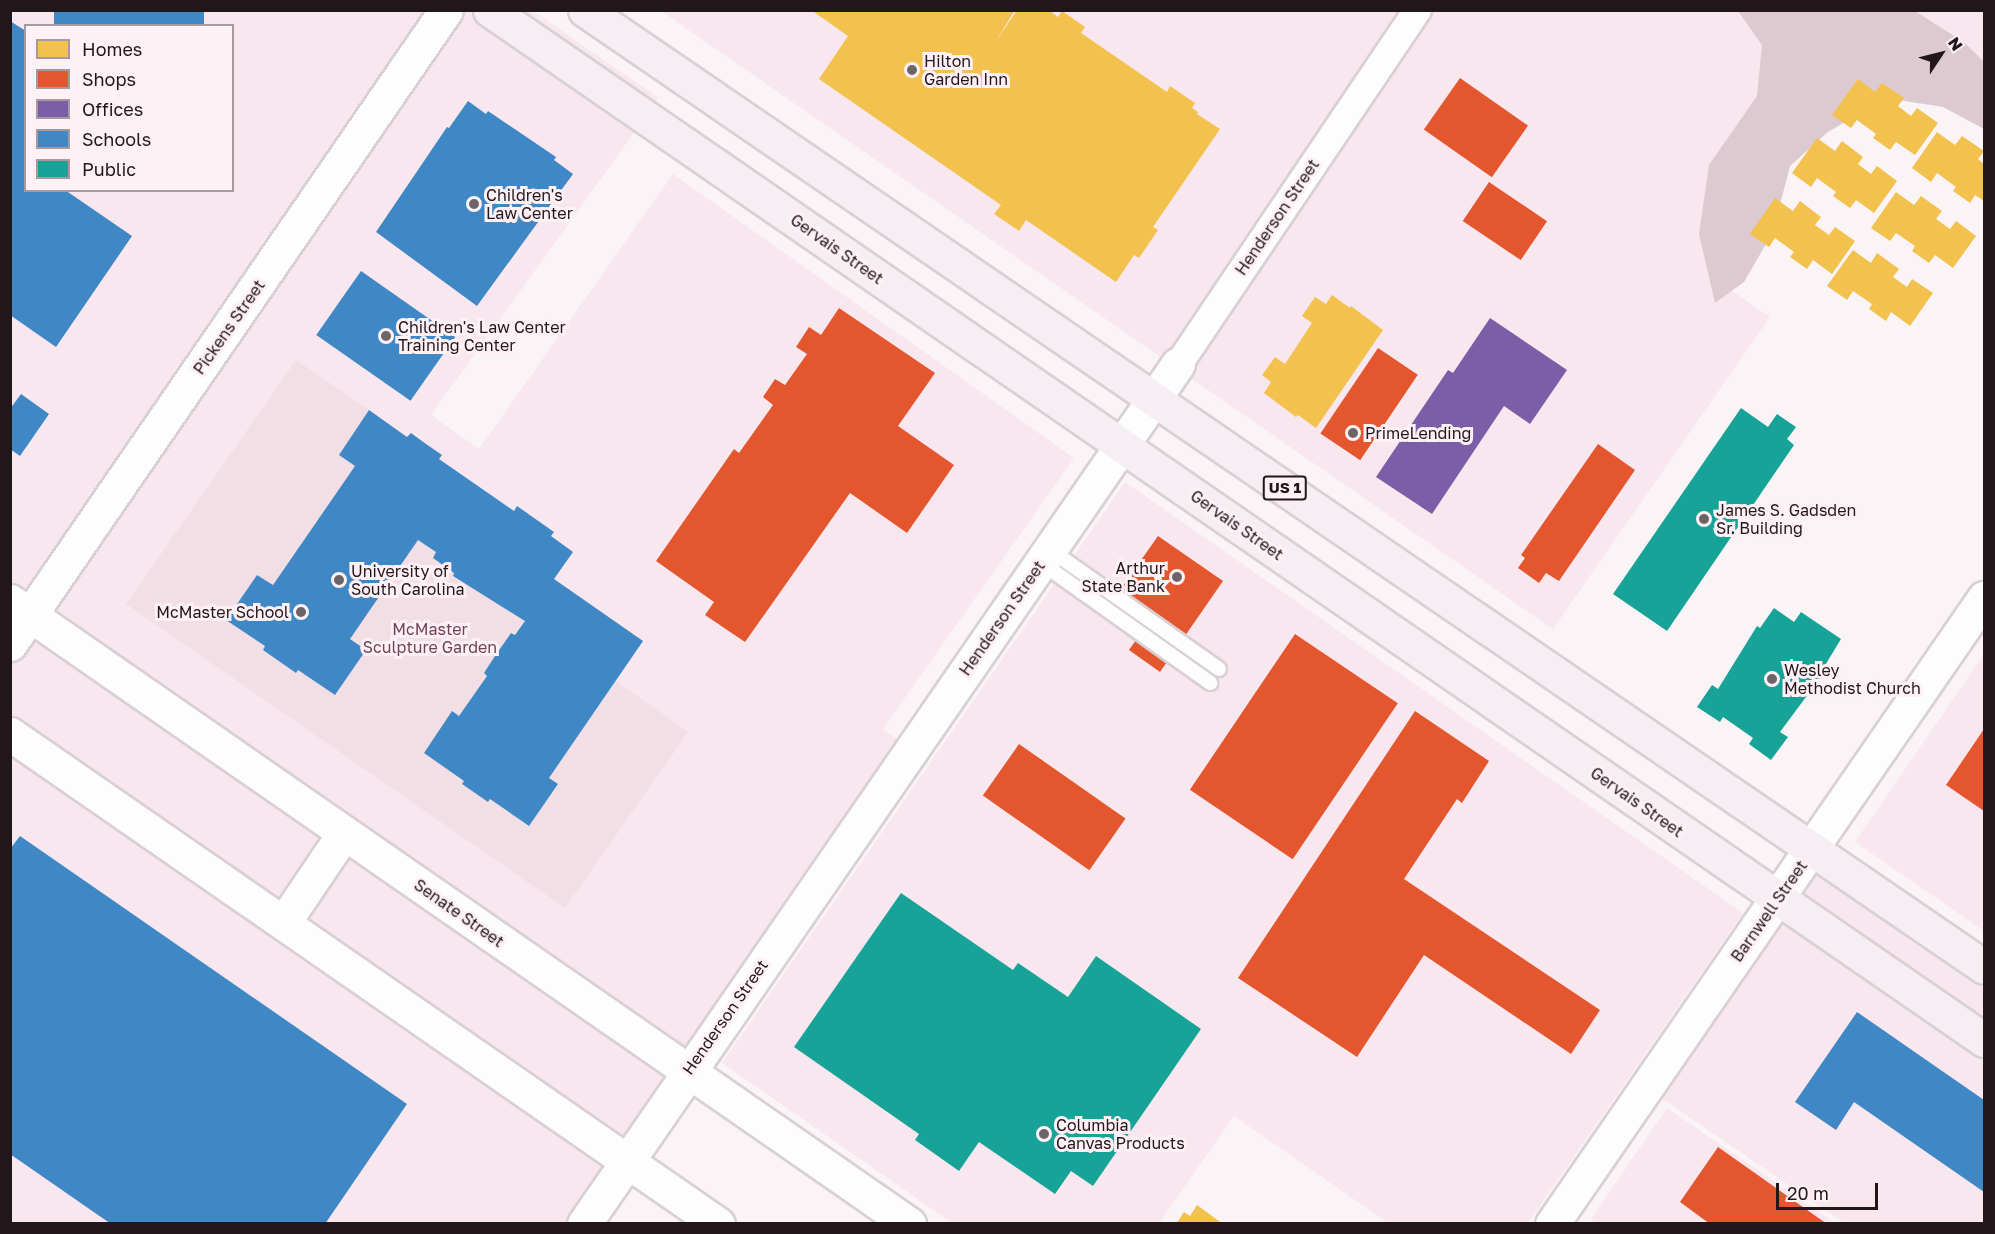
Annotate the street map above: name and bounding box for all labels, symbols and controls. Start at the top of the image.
legend [24,24,234,192]
north arrow [1911,24,1971,84]
text: N [1944,33,1967,54]
text: Homes [82,38,142,60]
place label: Hilton Garden Inn [924,51,1008,89]
marker: Hilton Garden Inn [905,63,919,77]
text: Shops [82,68,136,90]
text: Offices [82,98,143,120]
text: Schools [82,128,151,150]
street label: Henderson Street [1231,155,1323,279]
text: Public [82,158,136,180]
place label: Children's Law Center [486,185,573,223]
marker: Children's Law Center [467,197,481,211]
street label: Gervais Street [787,210,887,288]
street label: Pickens Street [189,276,269,378]
place label: Children's Law Center Training Center [398,317,566,355]
marker: Children's Law Center Training Center [379,329,393,343]
place label: PrimeLending [1365,423,1471,443]
marker: PrimeLending [1346,426,1360,440]
road number: US 1 [1262,476,1308,500]
street label: Gervais Street [1187,486,1287,564]
place label: James S. Gadsden Sr. Building [1716,500,1856,538]
marker: James S. Gadsden Sr. Building [1697,512,1711,526]
street label: Henderson Street [955,557,1049,679]
place label: Arthur State Bank [1081,558,1165,596]
place label: University of South Carolina [351,561,465,599]
marker: Arthur State Bank [1170,570,1184,584]
marker: University of South Carolina [332,573,346,587]
place label: McMaster School [156,602,289,622]
marker: McMaster School [294,605,308,619]
park label: McMaster Sculpture Garden [363,619,497,657]
place label: Wesley Methodist Church [1784,660,1921,698]
marker: Wesley Methodist Church [1765,672,1779,686]
street label: Gervais Street [1587,763,1687,841]
street label: Barnwell Street [1727,857,1811,965]
street label: Senate Street [410,875,508,951]
street label: Henderson Street [678,956,772,1078]
place label: Columbia Canvas Products [1056,1115,1185,1153]
marker: Columbia Canvas Products [1037,1127,1051,1141]
scale bar [1779,1171,1881,1209]
text: 20 m [1787,1182,1829,1204]

